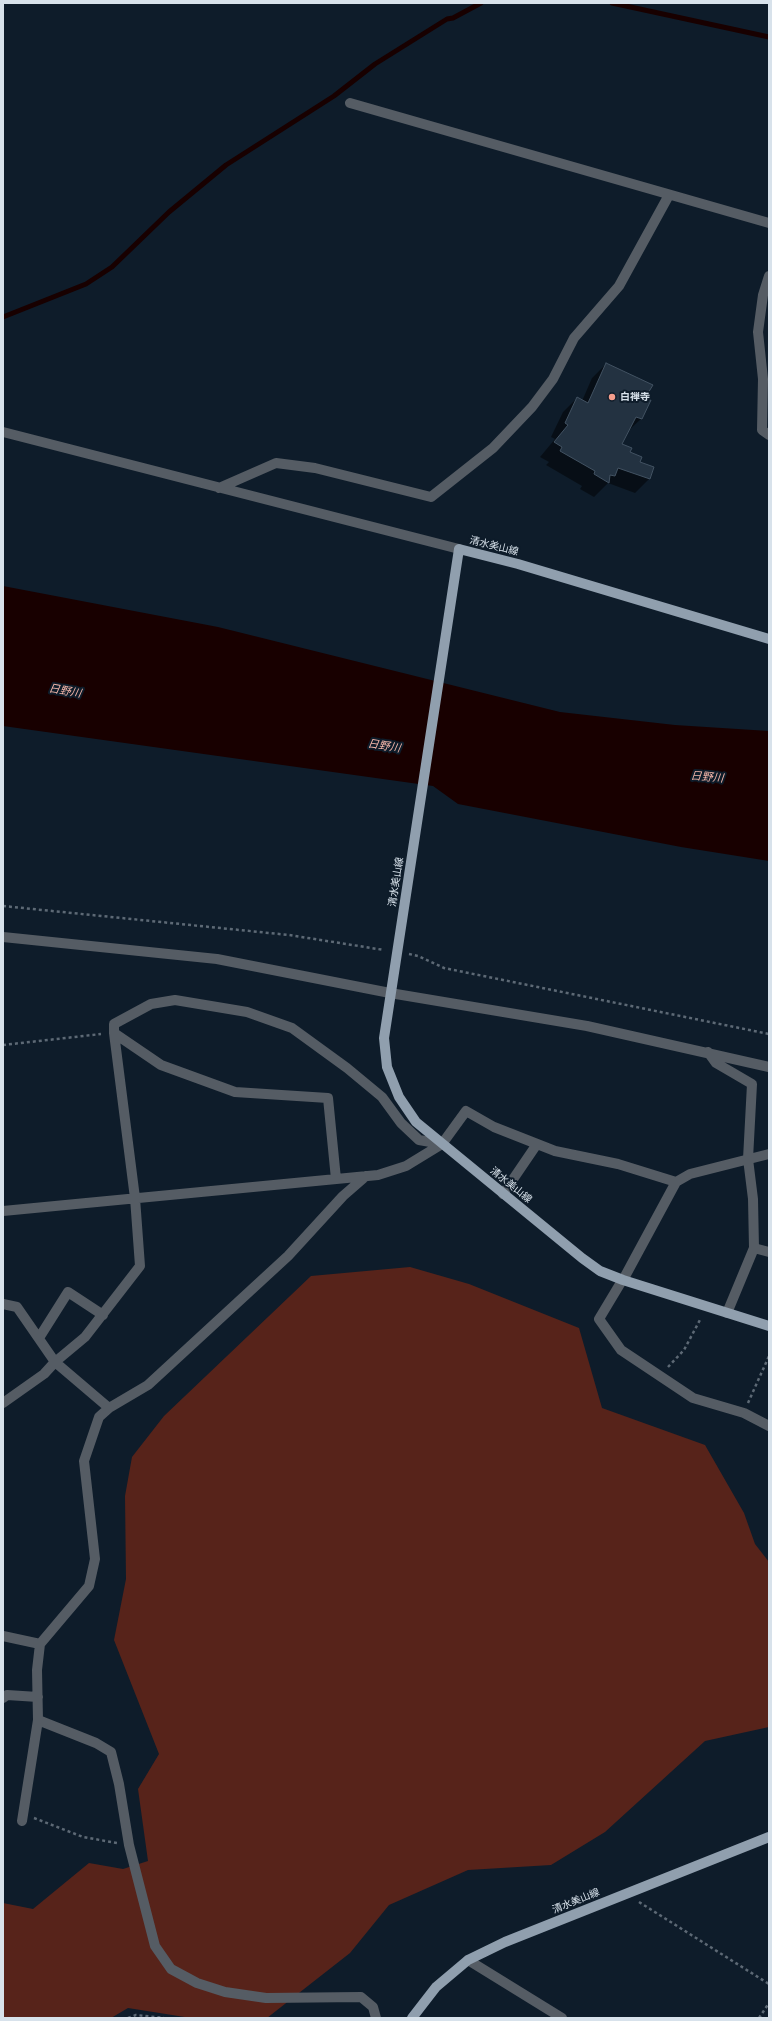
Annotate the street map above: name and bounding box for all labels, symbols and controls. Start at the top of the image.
place label: 白禅寺 [620,391,650,403]
marker: 白禅寺 [607,392,617,402]
street label: 清水美山線 [468,534,520,558]
water label: 日野川 [48,682,82,700]
water label: 日野川 [367,737,401,755]
water label: 日野川 [690,769,724,785]
street label: 清水美山線 [386,856,406,908]
street label: 清水美山線 [488,1165,534,1205]
street label: 清水美山線 [551,1886,601,1916]

